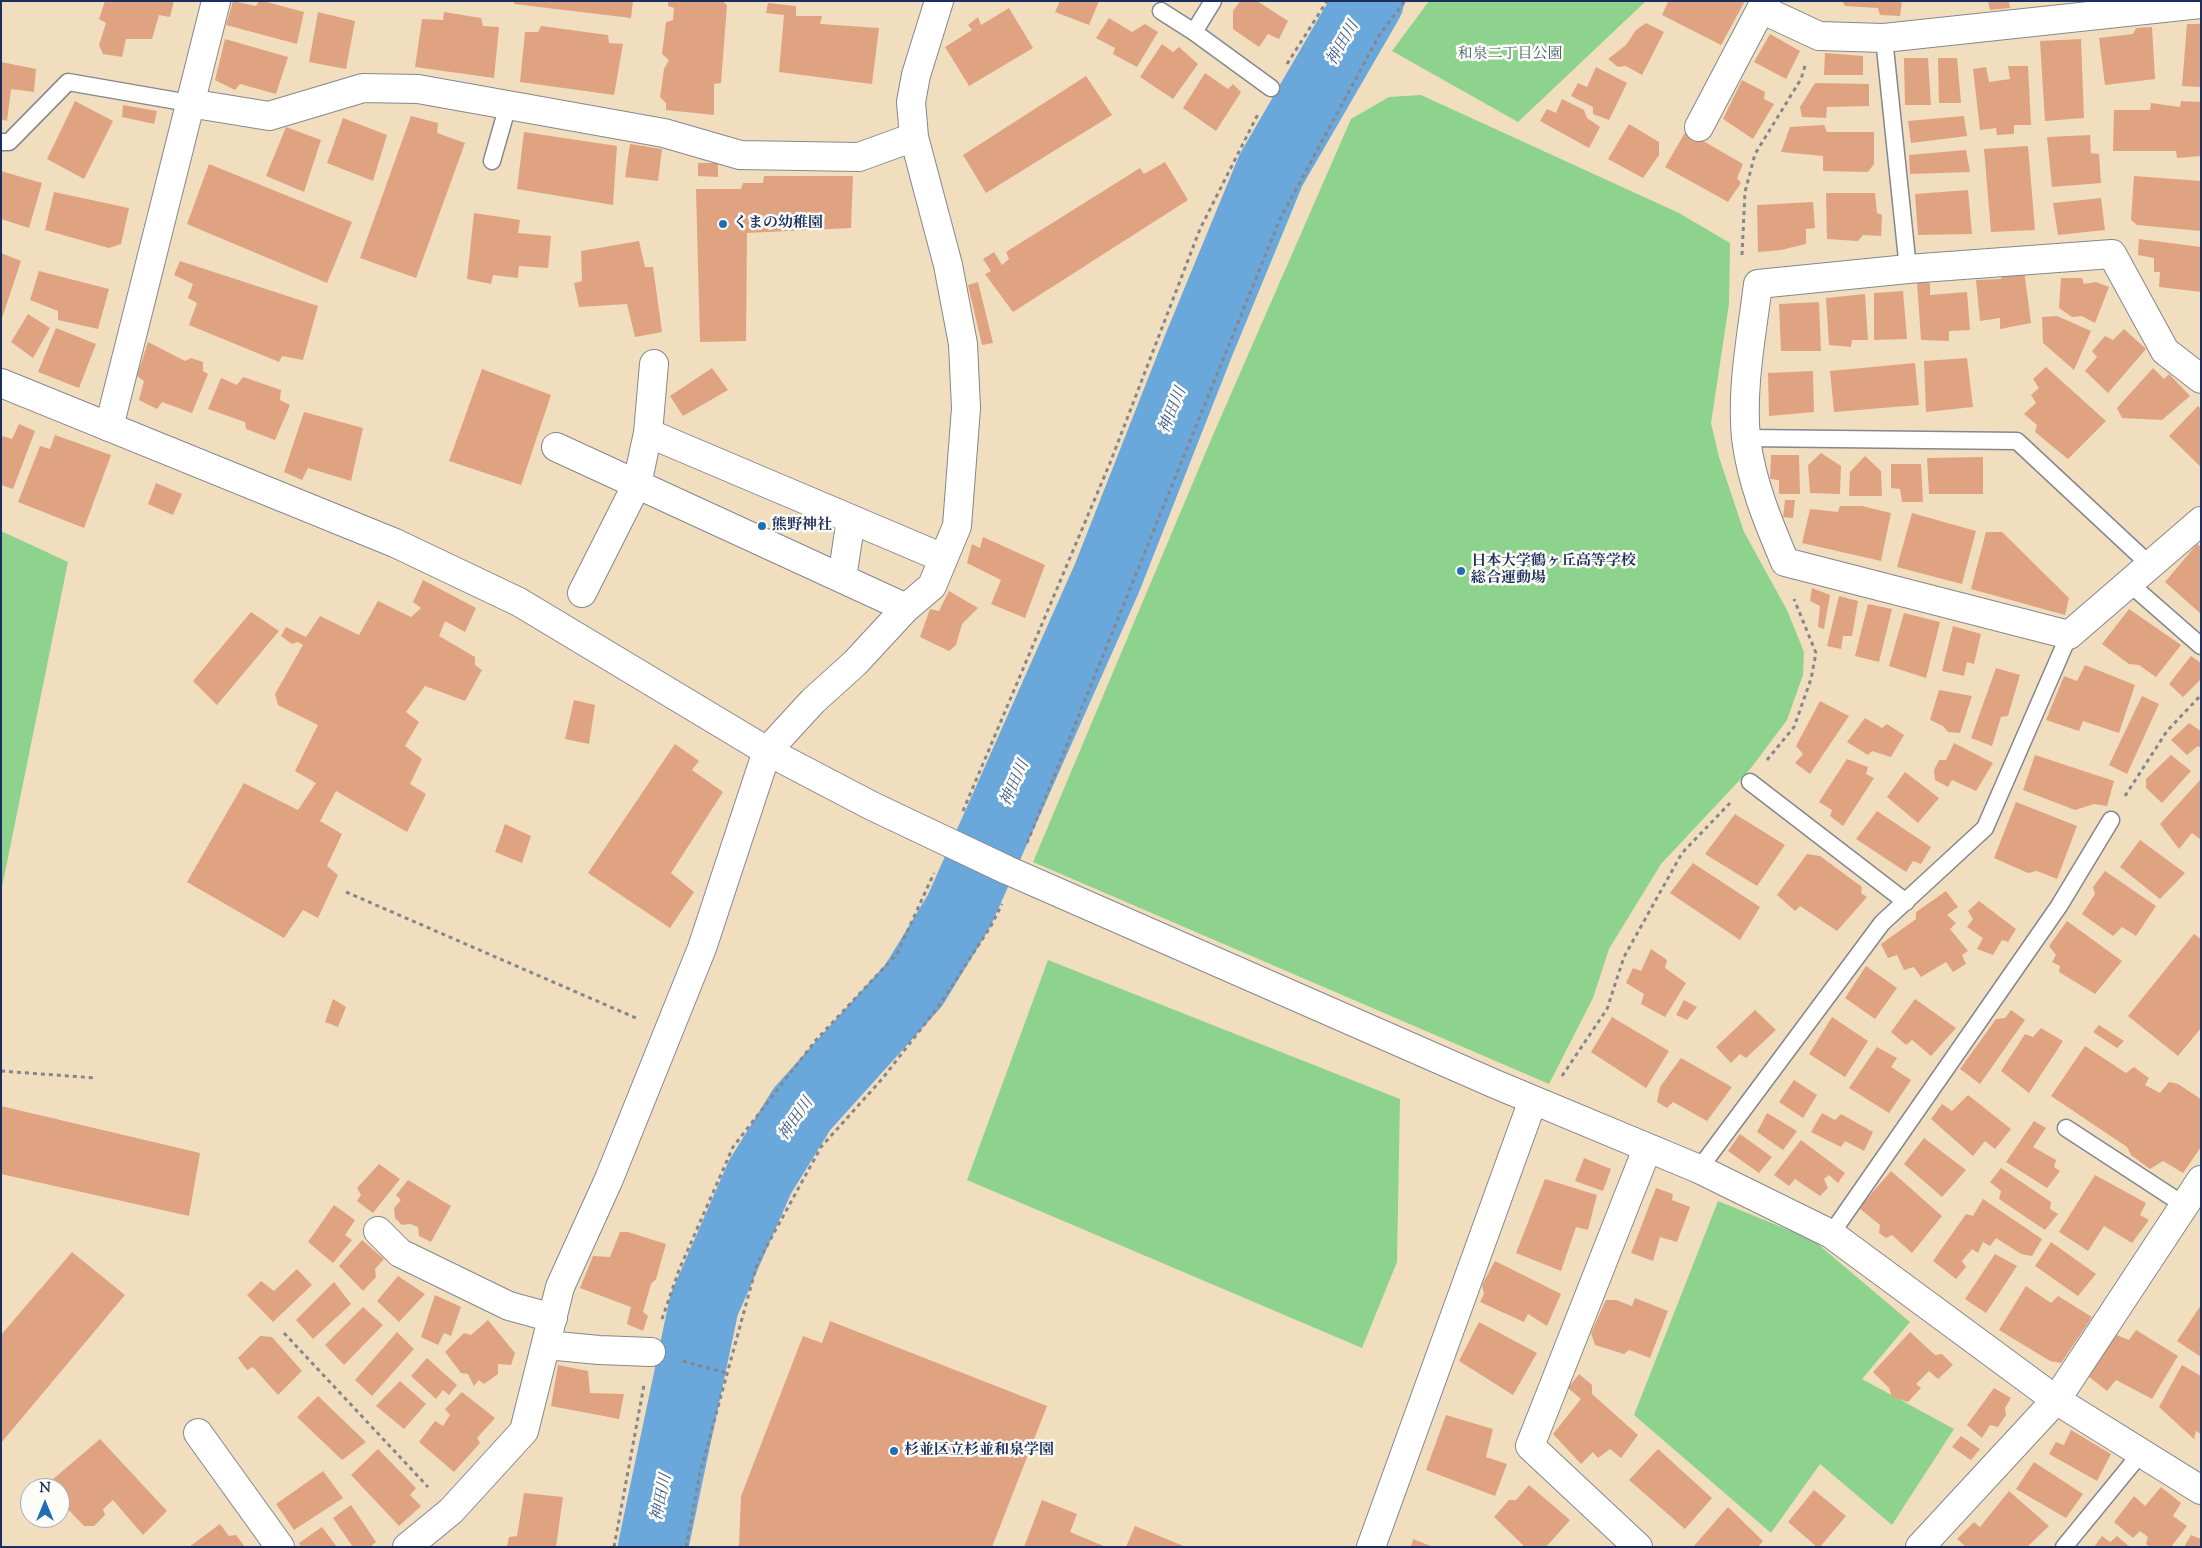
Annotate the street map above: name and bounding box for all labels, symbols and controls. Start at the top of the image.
water label: 神田川 [1324,18,1364,70]
park label: 和泉二丁目公園 [1458,46,1562,64]
place label: くまの幼稚園 [733,215,823,233]
marker: くまの幼稚園 [717,218,729,230]
water label: 神田川 [1156,385,1192,437]
place label: 熊野神社 [772,517,832,535]
marker: 熊野神社 [756,520,768,532]
place label: 日本大学鶴ヶ丘高等学校 総合運動場 [1471,553,1636,588]
marker: 日本大学鶴ヶ丘高等学校 総合運動場 [1455,565,1467,577]
water label: 神田川 [997,758,1035,810]
water label: 神田川 [775,1095,819,1145]
place label: 杉並区立杉並和泉学園 [904,1442,1054,1460]
marker: 杉並区立杉並和泉学園 [888,1445,900,1457]
water label: 神田川 [649,1473,677,1523]
north arrow [20,1478,70,1528]
text: N [39,1479,51,1499]

